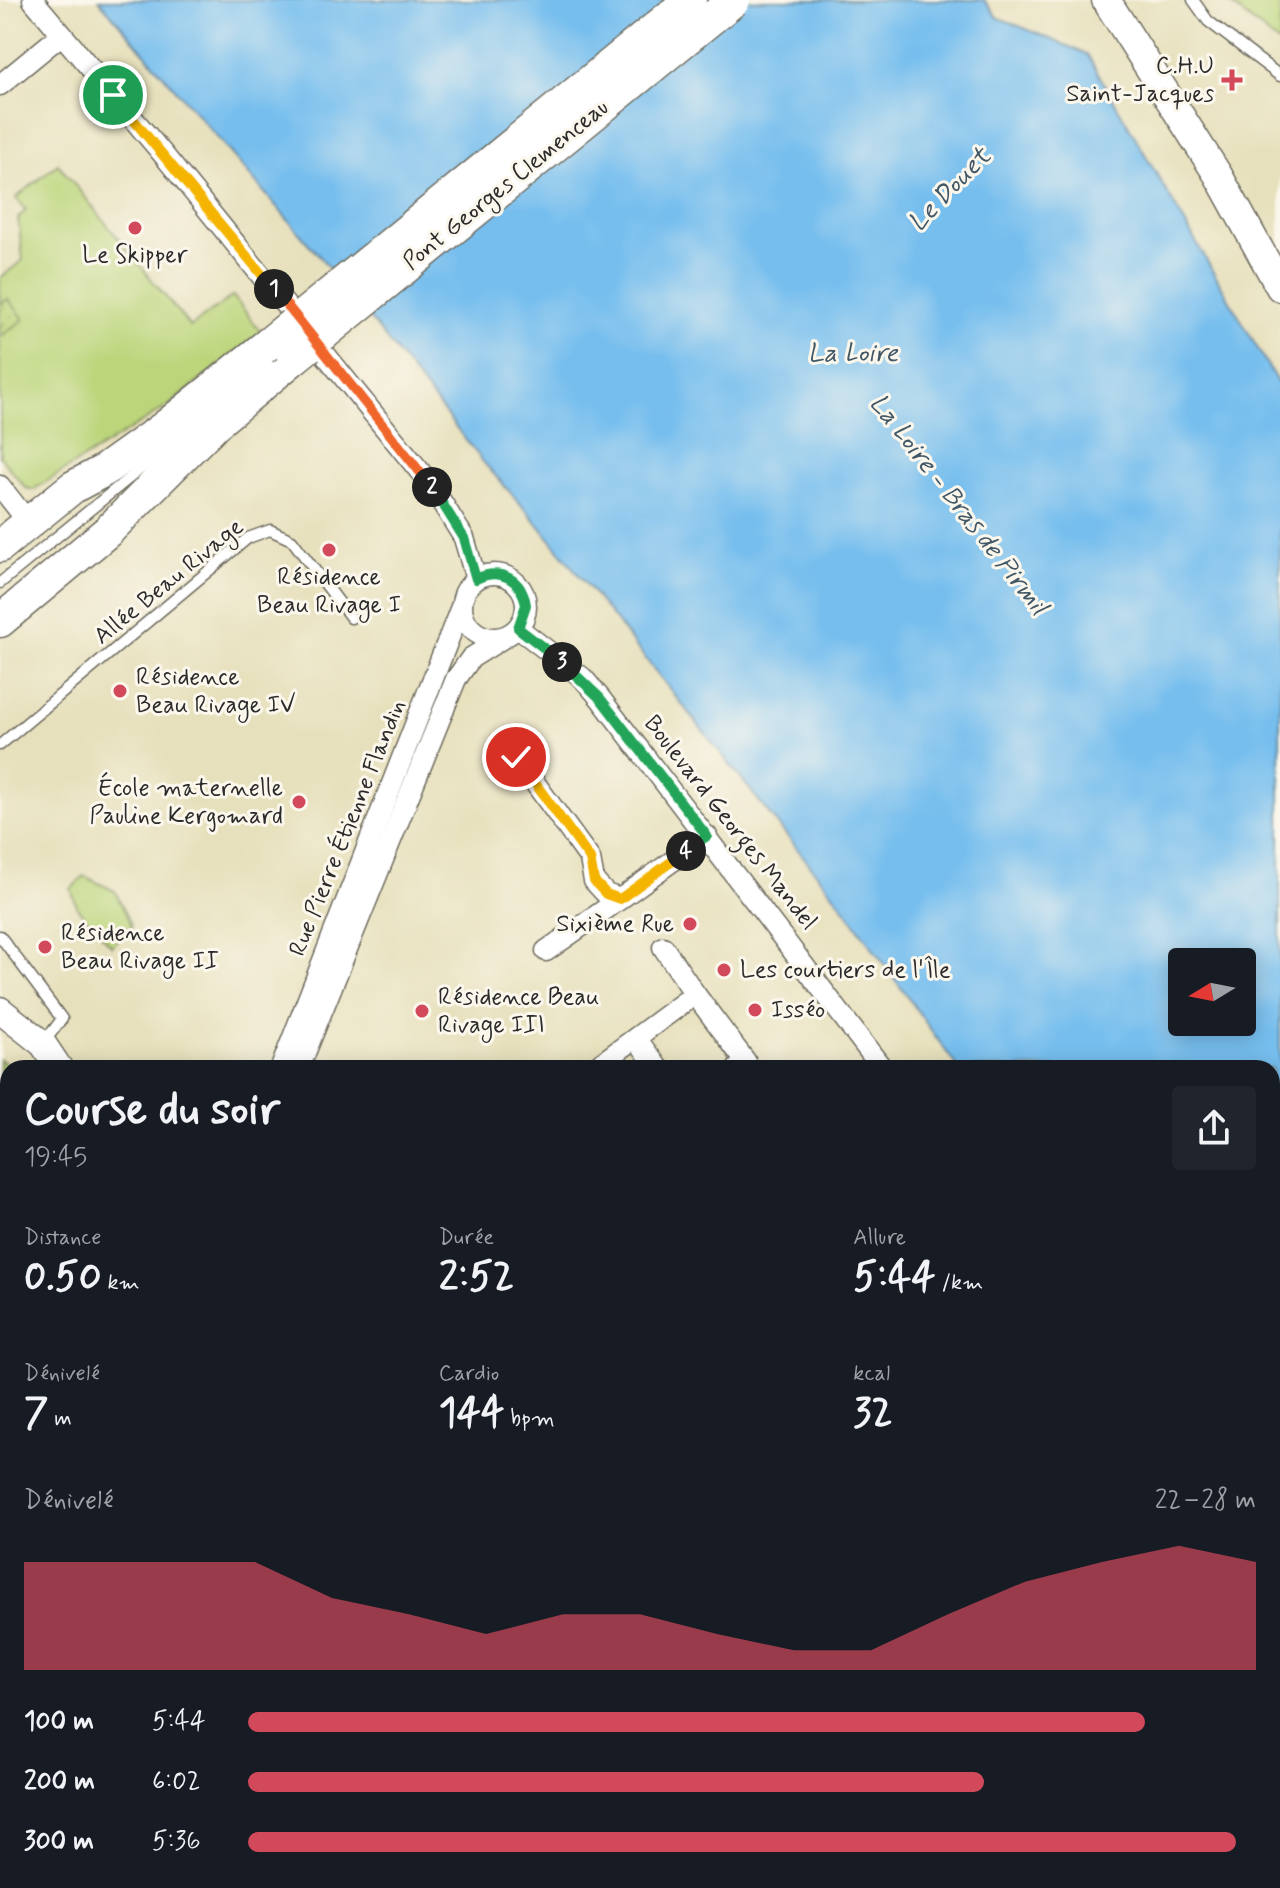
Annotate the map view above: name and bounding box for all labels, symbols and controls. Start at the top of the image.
place label: C.H.U Saint-Jacques [1066,51,1214,110]
pin [79,61,147,129]
marker: C.H.U Saint-Jacques [1221,69,1243,91]
icon: arrive [91,73,135,117]
street label: Pont Georges Clemenceau [397,92,616,279]
water label: Le Douet [901,139,1000,239]
marker: Le Skipper [126,219,144,237]
place label: Le Skipper [82,240,189,271]
pin: 1 [254,269,294,309]
text: 1 [269,275,279,303]
water label: La Loire [808,337,899,371]
water label: La Loire - Bras de Pirmil [861,388,1056,624]
pin: 2 [412,467,452,507]
text: 2 [427,473,437,501]
street label: Allée Beau Rivage [88,512,252,654]
marker: Résidence Beau Rivage I [320,541,338,559]
place label: Résidence Beau Rivage I [257,562,401,623]
pin: 3 [542,642,582,682]
text: 3 [557,648,567,676]
place label: Résidence Beau Rivage IV [136,662,296,723]
marker: Résidence Beau Rivage IV [111,682,129,700]
street label: Rue Pierre Étienne Flandin [280,694,414,961]
street label: Boulevard Georges Mandel [634,709,824,939]
pin [482,723,550,791]
icon: check [494,735,538,779]
place label: École maternelle Pauline Kergomard [89,771,283,832]
marker: École maternelle Pauline Kergomard [290,793,308,811]
pin: 4 [666,831,706,871]
text: 4 [680,837,692,865]
place label: Sixième Rue [556,909,674,940]
marker: Sixième Rue [681,915,699,933]
place label: Résidence Beau Rivage II [61,918,219,979]
marker: Résidence Beau Rivage II [36,938,54,956]
north arrow [1168,948,1256,1036]
map controls [1168,948,1256,1036]
place label: Les courtiers de l'Île [740,955,951,986]
marker: Les courtiers de l'Île [715,961,733,979]
place label: Résidence Beau Rivage III [438,982,599,1043]
place label: Isséo [771,995,825,1026]
marker: Isséo [746,1001,764,1019]
marker: Résidence Beau Rivage III [413,1002,431,1020]
text: Course du soir [24,1082,280,1140]
button: share [1172,1086,1256,1170]
text: 19:45 [24,1141,87,1175]
text: Distance [24,1224,101,1252]
text: Durée [439,1224,494,1252]
text: Allure [853,1224,906,1252]
text: 0.50 [24,1252,102,1304]
text: 2:52 [439,1252,514,1304]
text: 5:44 [853,1252,936,1304]
text: km [102,1269,140,1297]
text: /km [936,1269,983,1297]
text: Dénivelé [24,1360,100,1388]
text: Cardio [439,1360,499,1388]
text: kcal [853,1360,890,1388]
text: 7 [24,1388,48,1440]
text: 144 [439,1388,504,1440]
text: 32 [853,1388,893,1440]
text: m [48,1405,72,1433]
text: bpm [504,1405,555,1433]
text: Dénivelé [24,1484,114,1518]
text: 22–28 m [1155,1484,1256,1518]
text: 100 m [24,1705,94,1739]
text: 5:44 [152,1705,205,1739]
text: 200 m [24,1765,95,1799]
text: 6:02 [152,1765,201,1799]
text: 300 m [24,1825,94,1859]
text: 5:36 [152,1825,201,1859]

